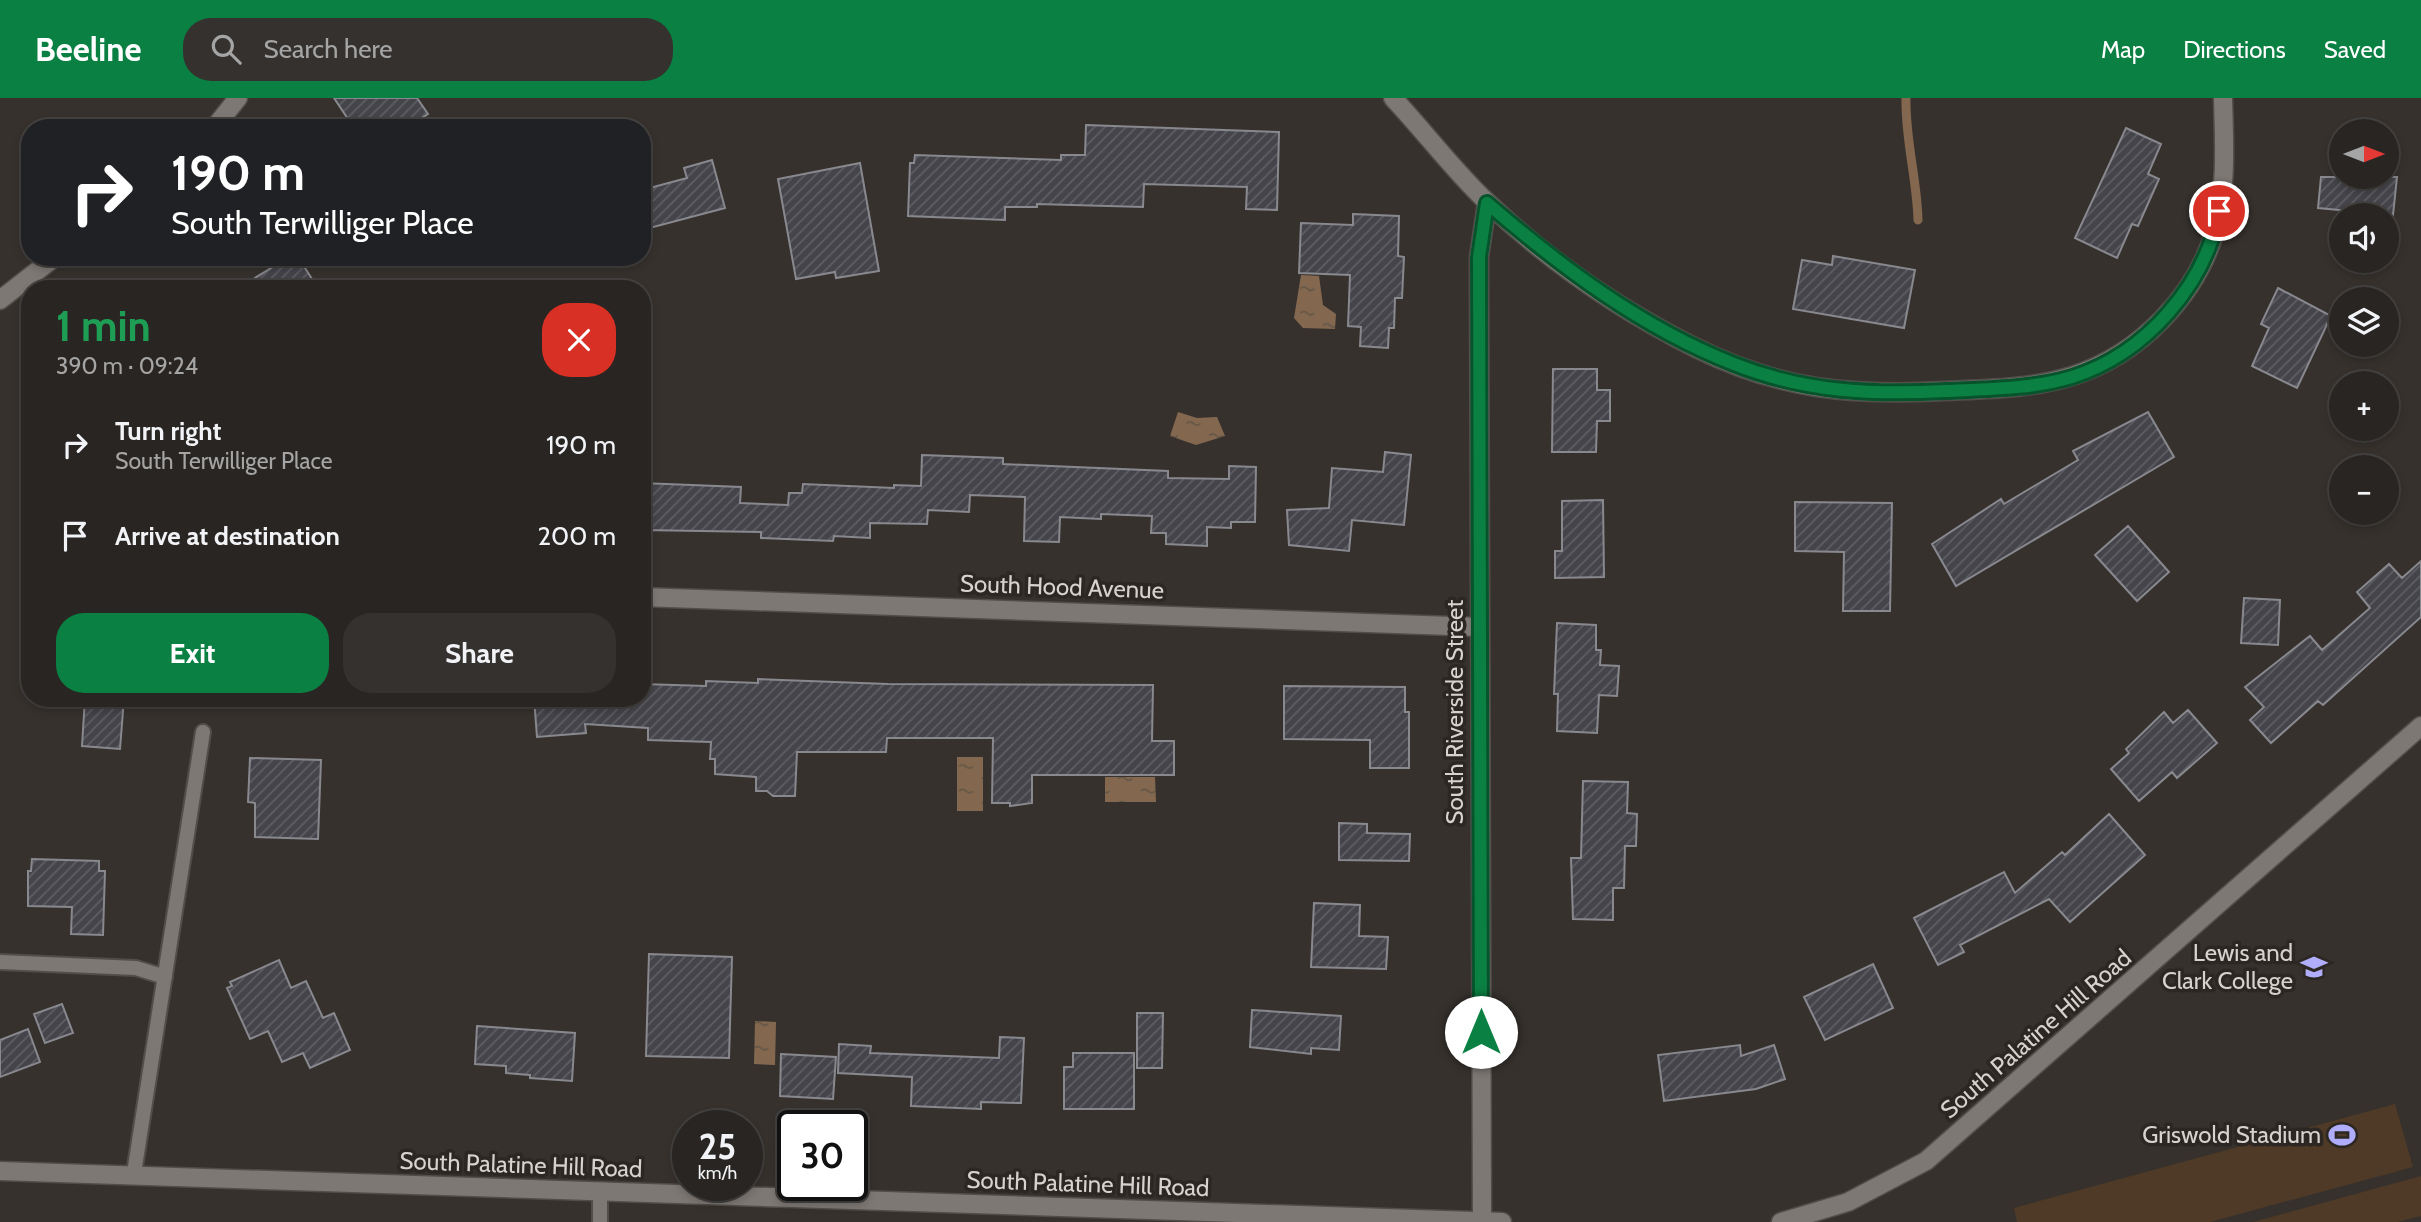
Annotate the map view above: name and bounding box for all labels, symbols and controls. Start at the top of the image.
search box [183,18,673,81]
text: Beeline [35,29,141,69]
icon: search [207,30,245,68]
text: Search here [263,33,393,65]
text: Map [2101,35,2145,64]
text: Directions [2183,35,2286,64]
text: Saved [2324,35,2386,64]
north arrow [2329,119,2399,189]
map controls [2329,119,2399,525]
text: 190 m [171,143,305,202]
icon: right [56,147,147,238]
pin [2189,181,2249,241]
icon: arrive [2200,192,2238,230]
text: South Terwilliger Place [171,203,474,242]
button: sound [2329,203,2399,273]
button: layers [2329,287,2399,357]
text: 1 min [56,300,151,352]
button: close [542,303,616,377]
text: 390 m · 09:24 [56,352,198,380]
button: + [2329,371,2399,441]
text: Turn right [115,415,221,447]
icon: right [56,426,94,464]
text: 190 m [546,429,616,461]
text: South Terwilliger Place [115,447,333,475]
button: − [2329,455,2399,525]
icon: arrive [56,517,94,555]
text: Arrive at destination [115,520,340,552]
text: 200 m [537,520,616,552]
street label: South Hood Avenue [960,568,1165,605]
street label: South Riverside Street [1440,600,1469,824]
button: Exit [56,613,329,693]
button: Share [343,613,616,693]
place label: Lewis and Clark College [2162,938,2293,995]
street label: South Palatine Hill Road [1934,943,2137,1124]
school or university icon: Lewis and Clark College [2299,952,2329,982]
position arrow [1444,995,1518,1069]
speed limit sign: 30 [777,1110,868,1201]
place label: Griswold Stadium [2142,1120,2321,1149]
sports icon: Griswold Stadium [2327,1120,2357,1150]
text: 25 [699,1125,736,1168]
street label: South Palatine Hill Road [399,1146,643,1183]
text: km/h [698,1162,737,1184]
street label: South Palatine Hill Road [966,1165,1210,1202]

